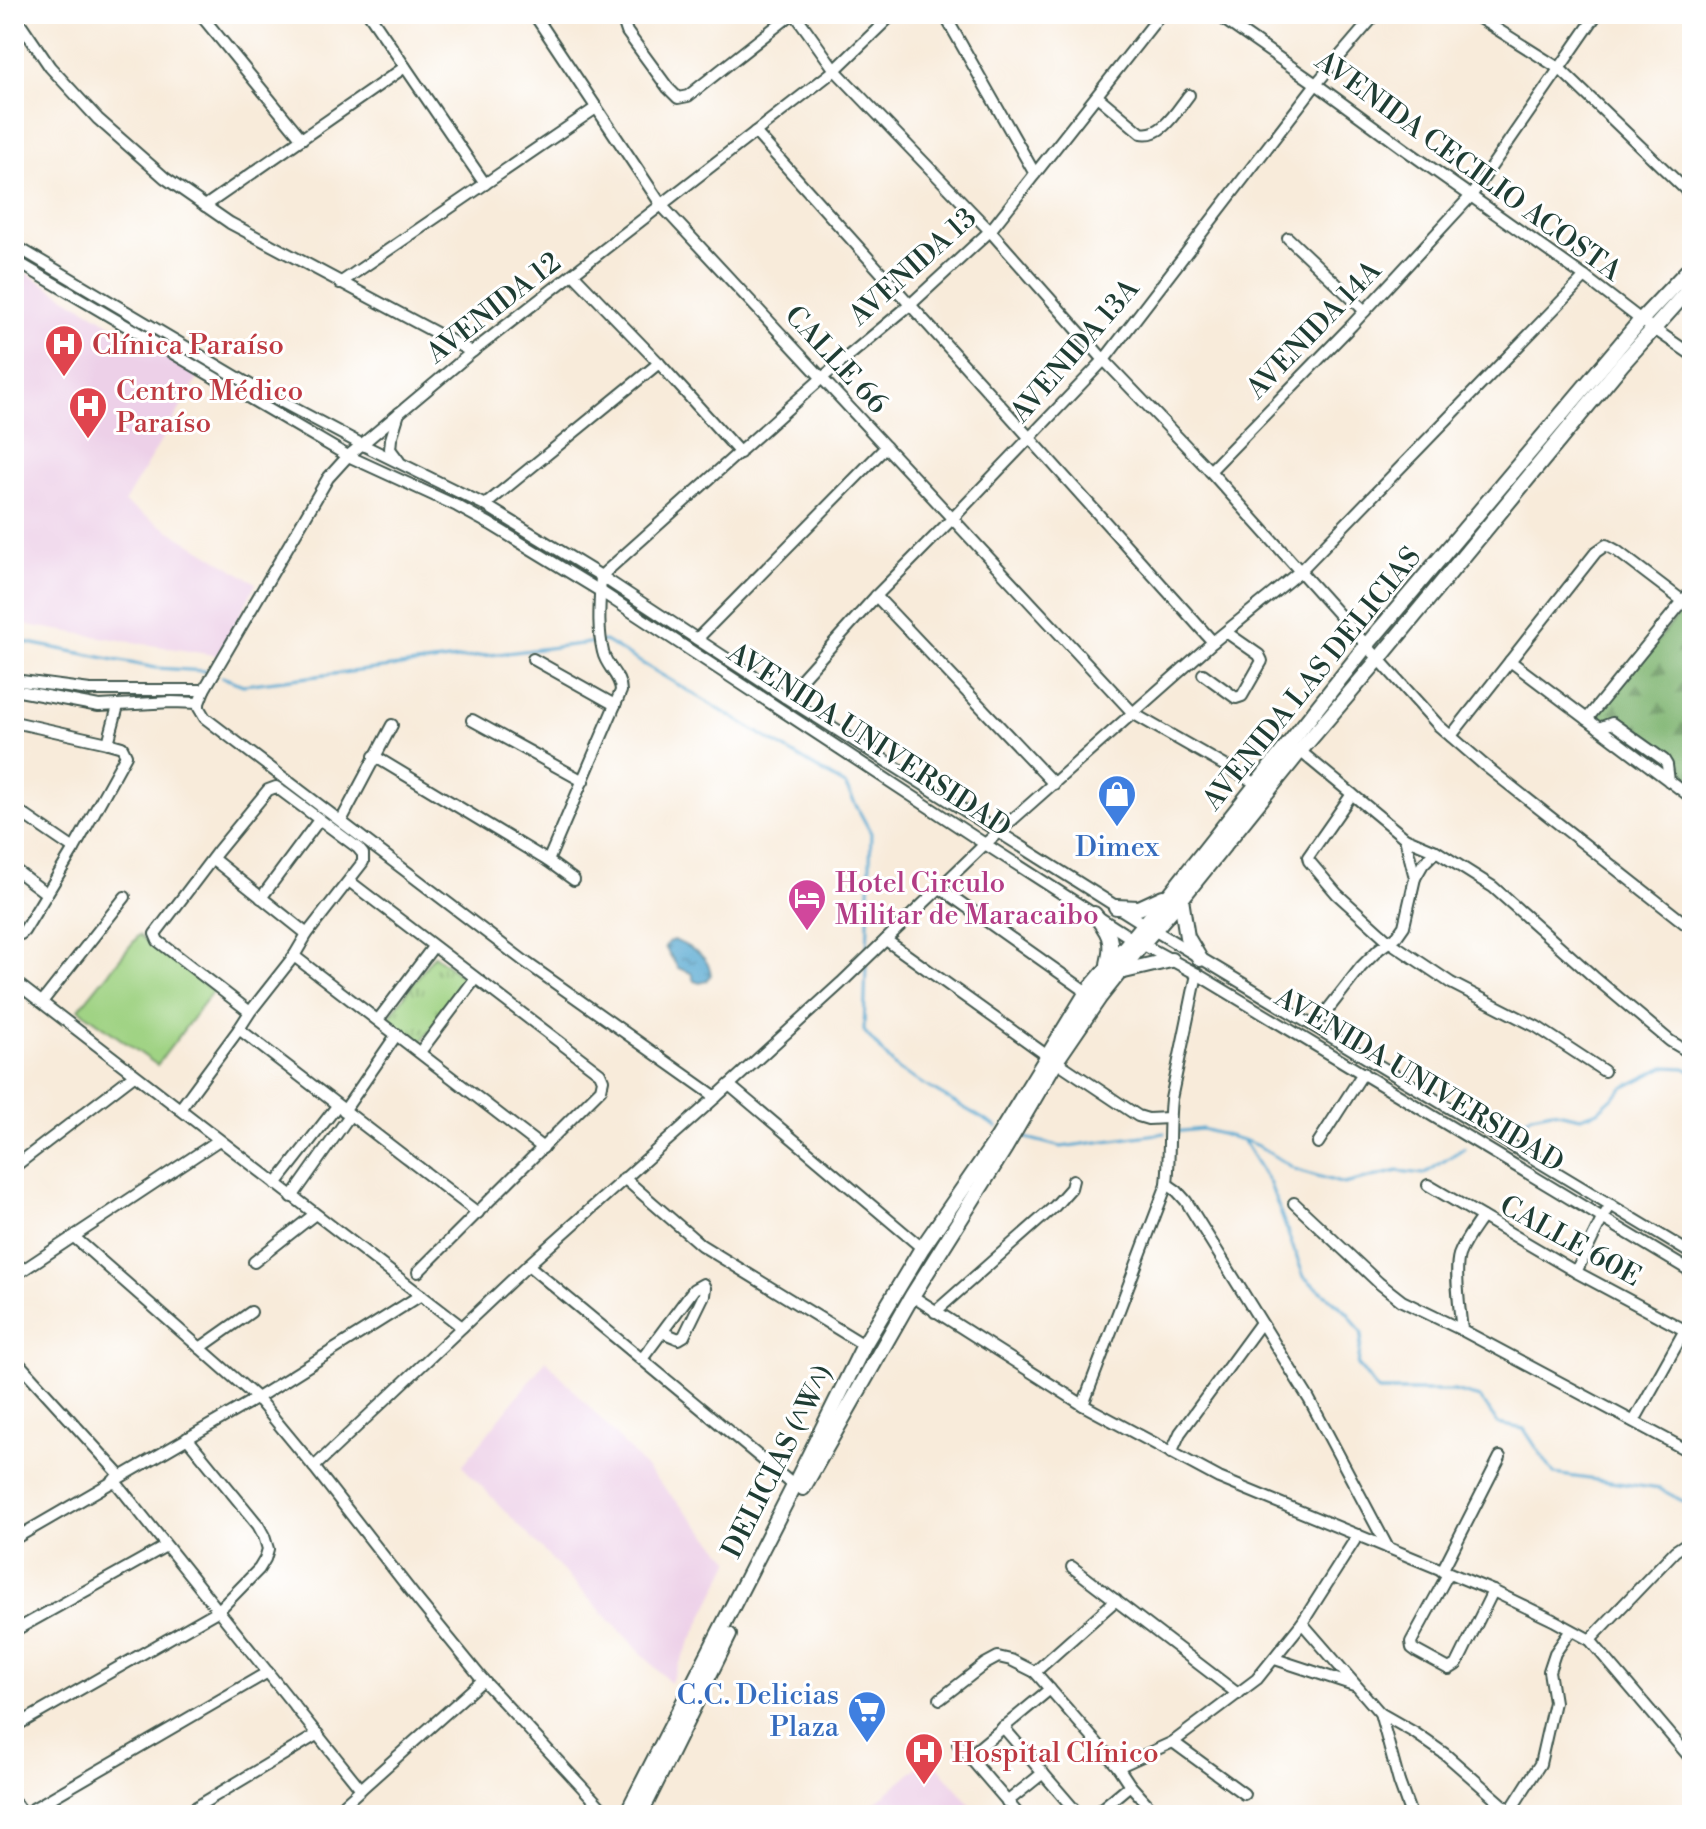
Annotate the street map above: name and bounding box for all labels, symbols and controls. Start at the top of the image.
street label: AVENIDA CECILIO ACOSTA [1307,43,1629,290]
street label: AVENIDA 13 [841,201,984,334]
street label: AVENIDA 12 [419,245,568,372]
street label: AVENIDA 14A [1239,253,1389,407]
street label: AVENIDA 13A [1003,271,1148,431]
street label: CALLE 66 [777,299,895,421]
hospital icon: Clínica Paraíso [43,323,85,378]
place label: Clínica Paraíso [92,328,284,363]
place label: Centro Médico Paraíso [116,374,303,441]
hospital icon: Centro Médico Paraíso [67,385,109,440]
street label: AVENIDA LAS DELICIAS [1195,540,1429,818]
street label: AVENIDA UNIVERSIDAD [720,635,1017,845]
shop icon: Dimex [1096,773,1138,828]
place label: Dimex [1075,830,1160,865]
place label: Hotel Circulo Militar de Maracaibo [835,866,1099,933]
hotel icon: Hotel Circulo Militar de Maracaibo [786,877,828,932]
street label: AVENIDA UNIVERSIDAD [1268,980,1570,1180]
street label: CALLE 60E [1493,1188,1647,1295]
street label: DELICIAS (^W^) [715,1359,842,1564]
place label: C.C. Delicias Plaza [677,1678,840,1745]
supermarket icon: C.C. Delicias Plaza [846,1689,888,1744]
hospital icon: Hospital Clínico [903,1731,945,1786]
place label: Hospital Clínico [952,1736,1159,1771]

